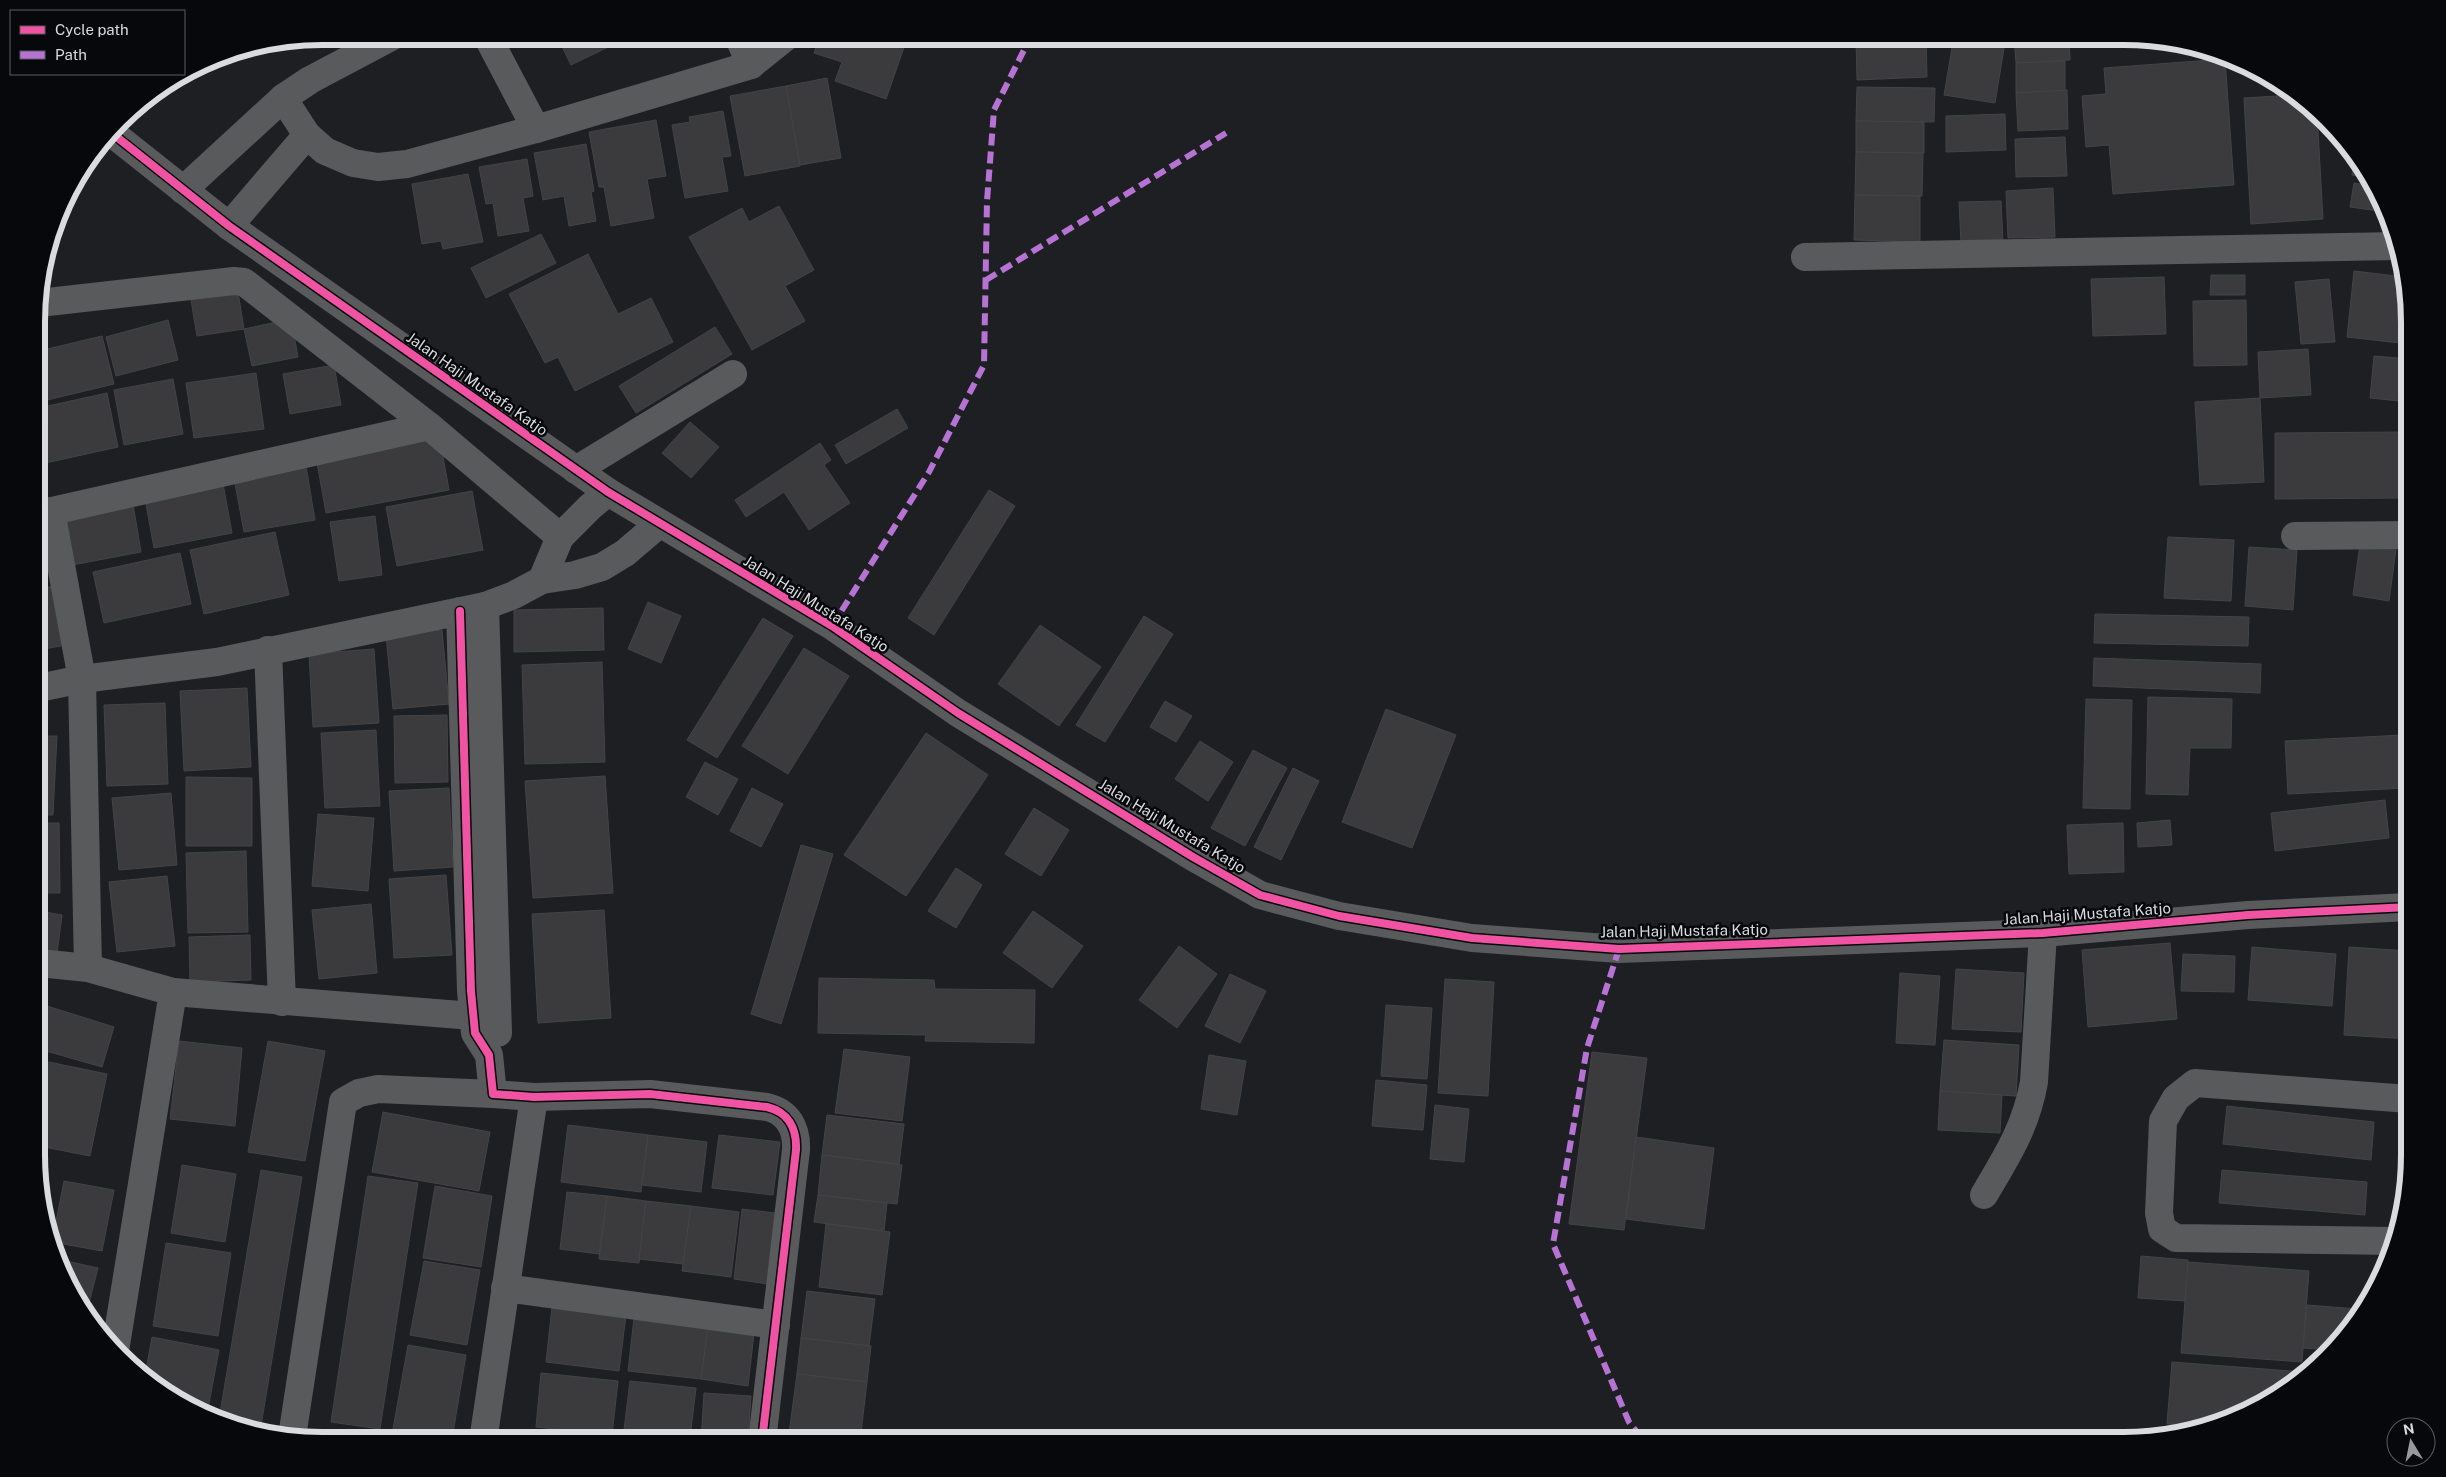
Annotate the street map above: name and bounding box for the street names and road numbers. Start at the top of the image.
street label: Jalan Haji Mustafa Katjo [404,328,551,439]
street label: Jalan Haji Mustafa Katjo [741,552,892,655]
street label: Jalan Haji Mustafa Katjo [1096,775,1249,876]
street label: Jalan Haji Mustafa Katjo [2003,899,2171,928]
street label: Jalan Haji Mustafa Katjo [1600,921,1768,940]

